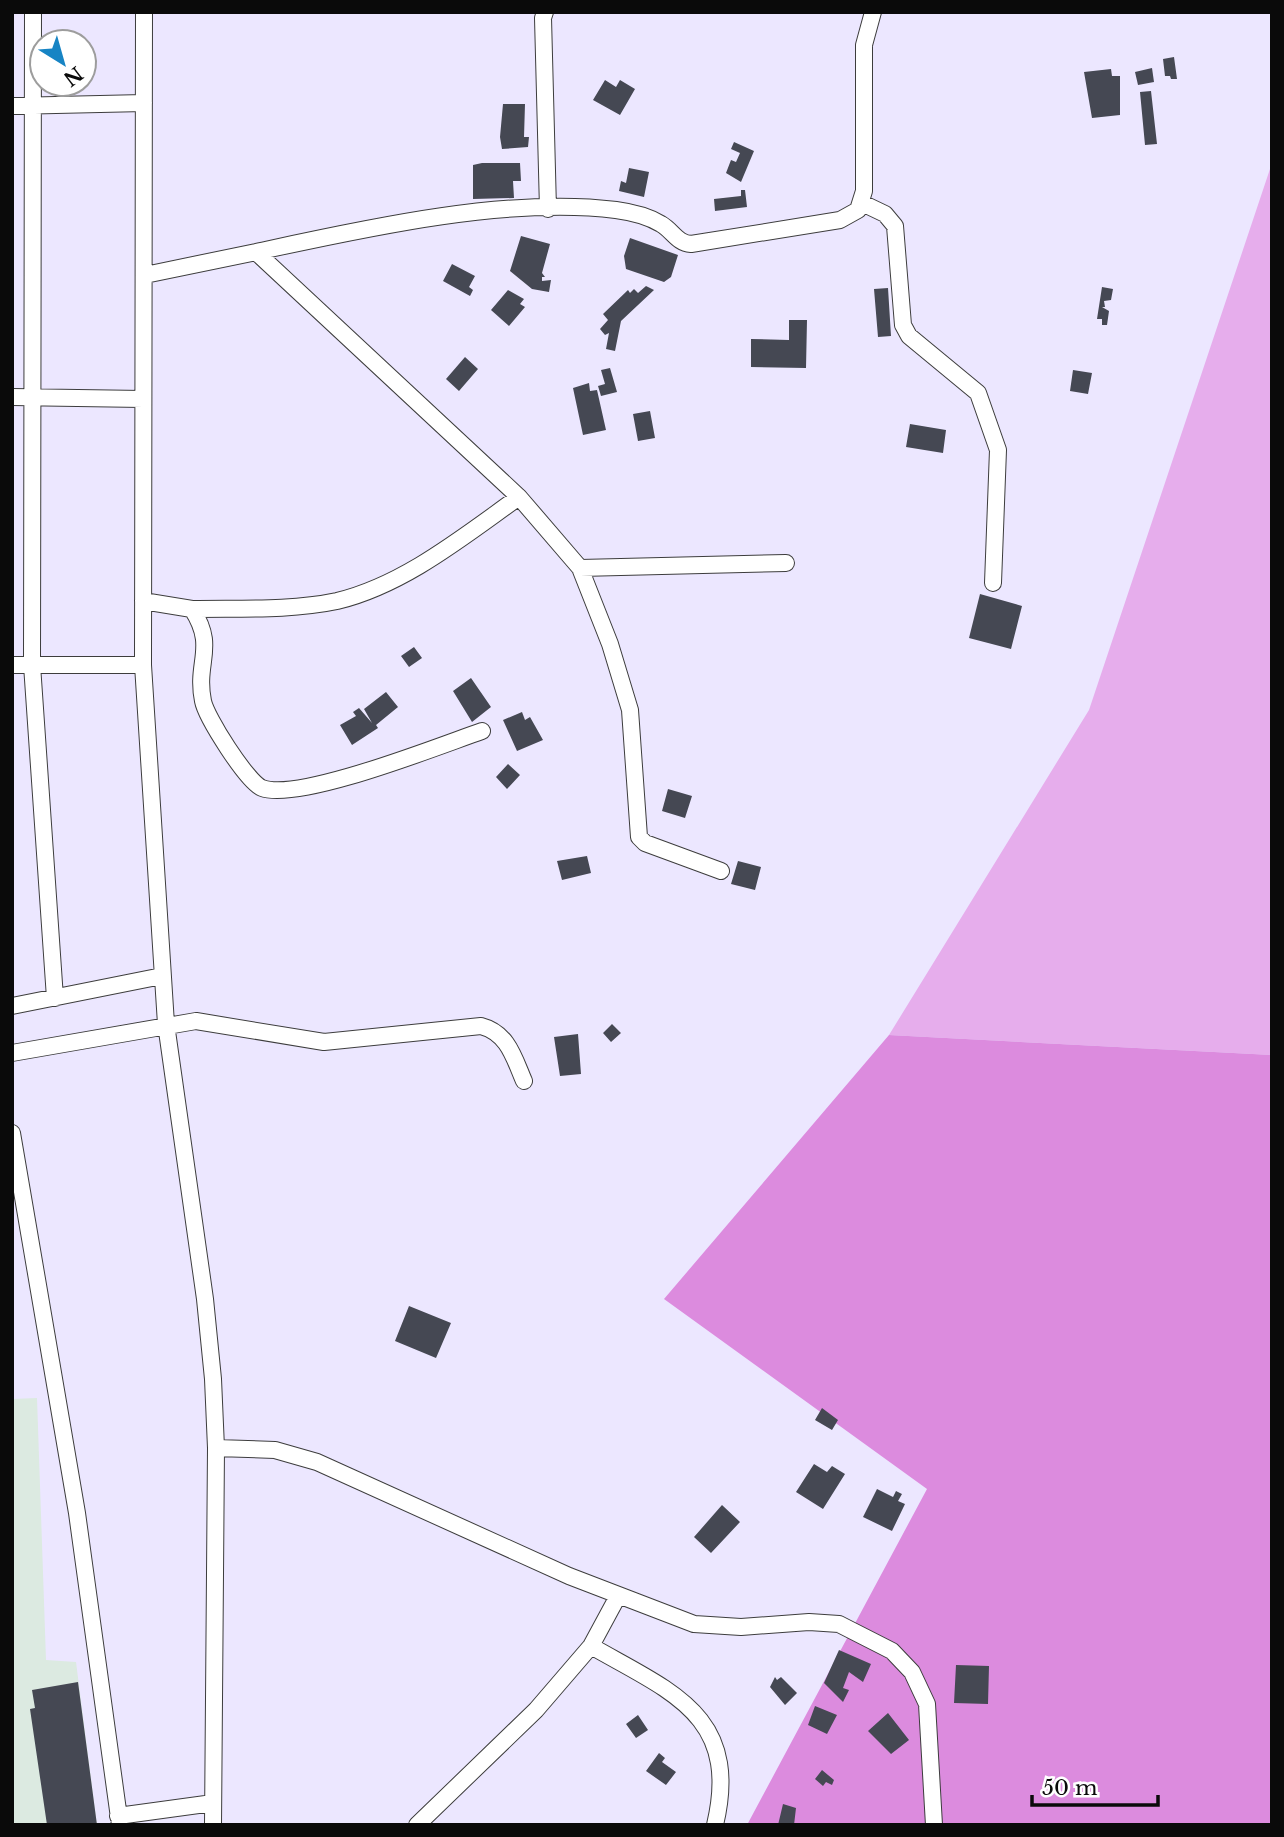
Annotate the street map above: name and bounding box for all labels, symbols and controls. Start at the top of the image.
north arrow [28,28,98,98]
text: N [59,62,87,91]
scale bar [1032,1764,1158,1808]
text: 50 m [1042,1775,1098,1801]

